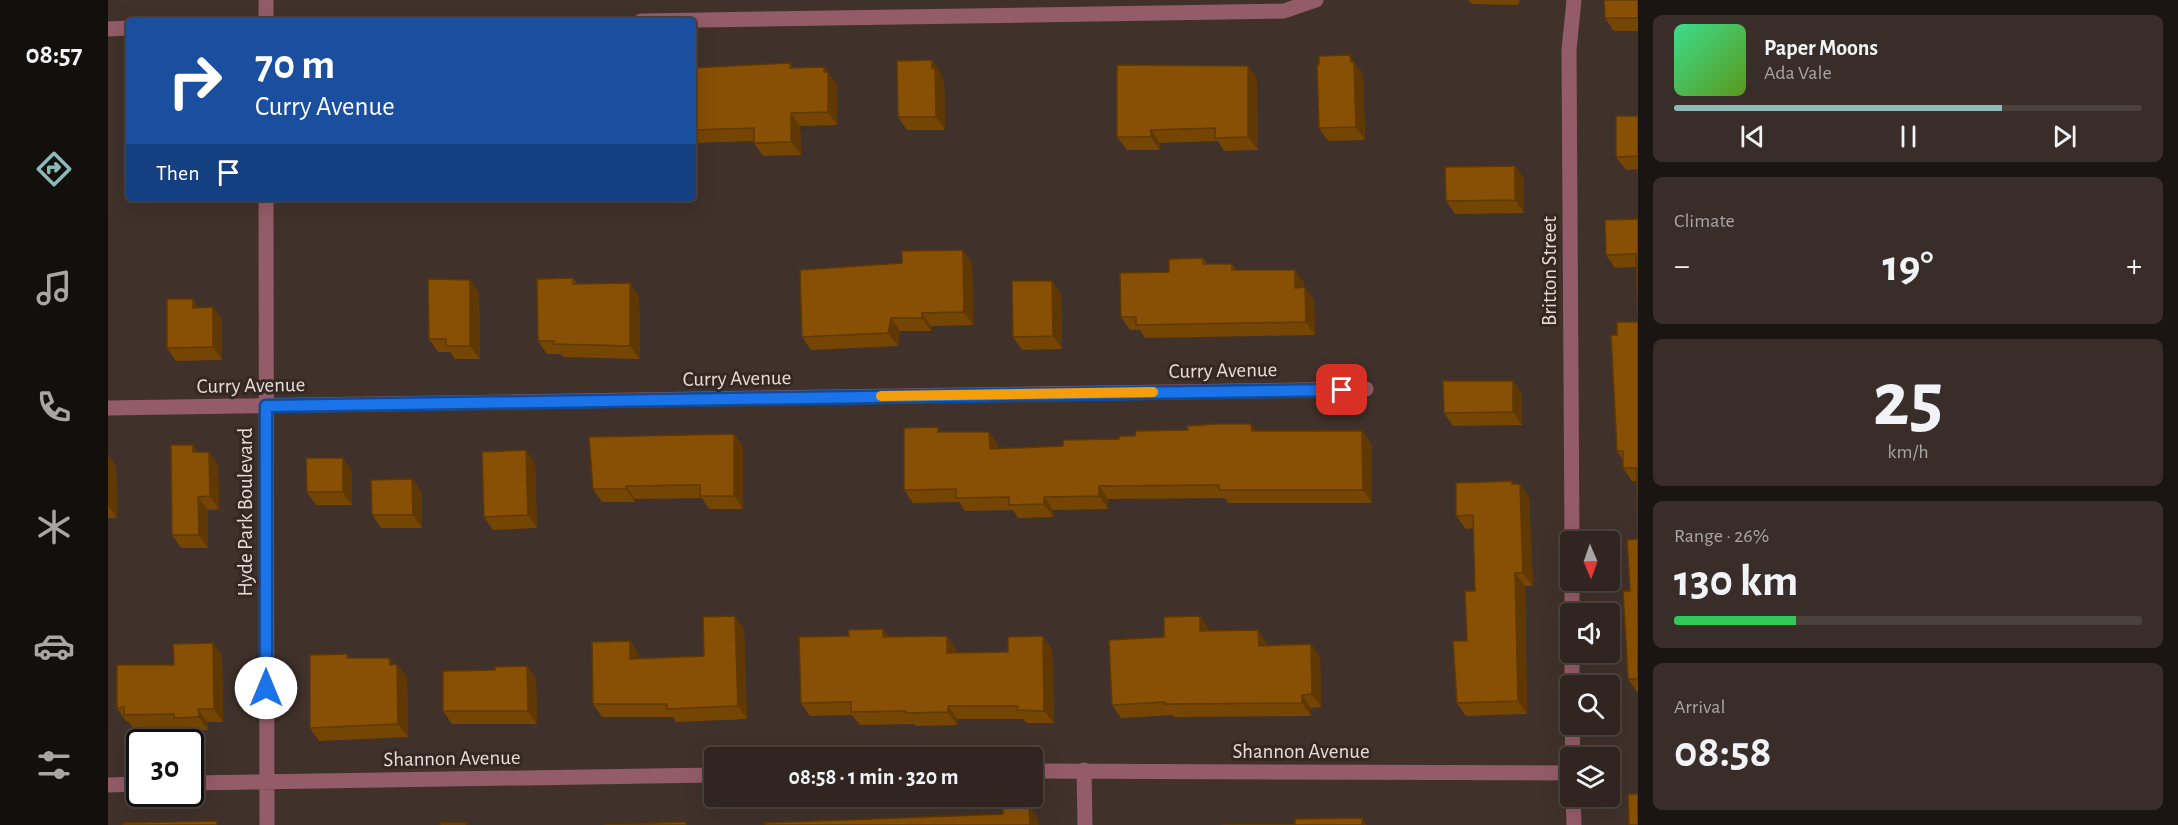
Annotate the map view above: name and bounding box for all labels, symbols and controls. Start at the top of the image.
text: Paper Moons [1764,37,1878,59]
text: 08:57 [26,41,82,68]
icon: right [156,42,234,120]
text: 70 m [255,44,335,86]
text: Ada Vale [1764,63,1832,83]
text: Curry Avenue [255,93,395,120]
icon: previous [1736,120,1769,153]
icon: pause [1892,120,1925,153]
icon: next [2048,120,2081,153]
icon: directions [33,148,75,190]
icon: arrive [212,156,245,189]
text: Then [156,162,200,184]
text: Climate [1674,211,1735,231]
street label: Britton Street [1539,216,1560,326]
text: 19° [1882,244,1934,289]
text: − [1674,250,1690,283]
text: + [2126,250,2142,283]
icon: music [33,267,75,309]
street label: Curry Avenue [1169,359,1277,382]
text: 25 [1873,362,1943,440]
pin [1316,364,1367,415]
street label: Curry Avenue [683,367,791,390]
icon: arrive [1325,373,1358,406]
street label: Curry Avenue [197,374,305,397]
icon: phone [33,386,75,428]
street label: Hyde Park Boulevard [235,428,256,596]
text: km/h [1887,442,1929,462]
icon: climate [33,506,75,548]
text: Range · 26% [1674,526,1769,546]
north arrow [1560,531,1620,591]
map controls [1560,531,1620,807]
text: 130 km [1674,559,1798,604]
button: sound [1560,603,1620,663]
icon: car [33,625,75,667]
position arrow [234,656,298,720]
button: search [1560,675,1620,735]
text: Arrival [1674,697,1725,717]
speed limit sign: 30 [126,729,204,807]
text: 08:58 [1674,730,1772,775]
street label: Shannon Avenue [1232,741,1370,762]
icon: filters [33,744,75,786]
street label: Shannon Avenue [383,747,521,770]
button: layers [1560,747,1620,807]
text: 08:58 · 1 min · 320 m [789,766,958,788]

